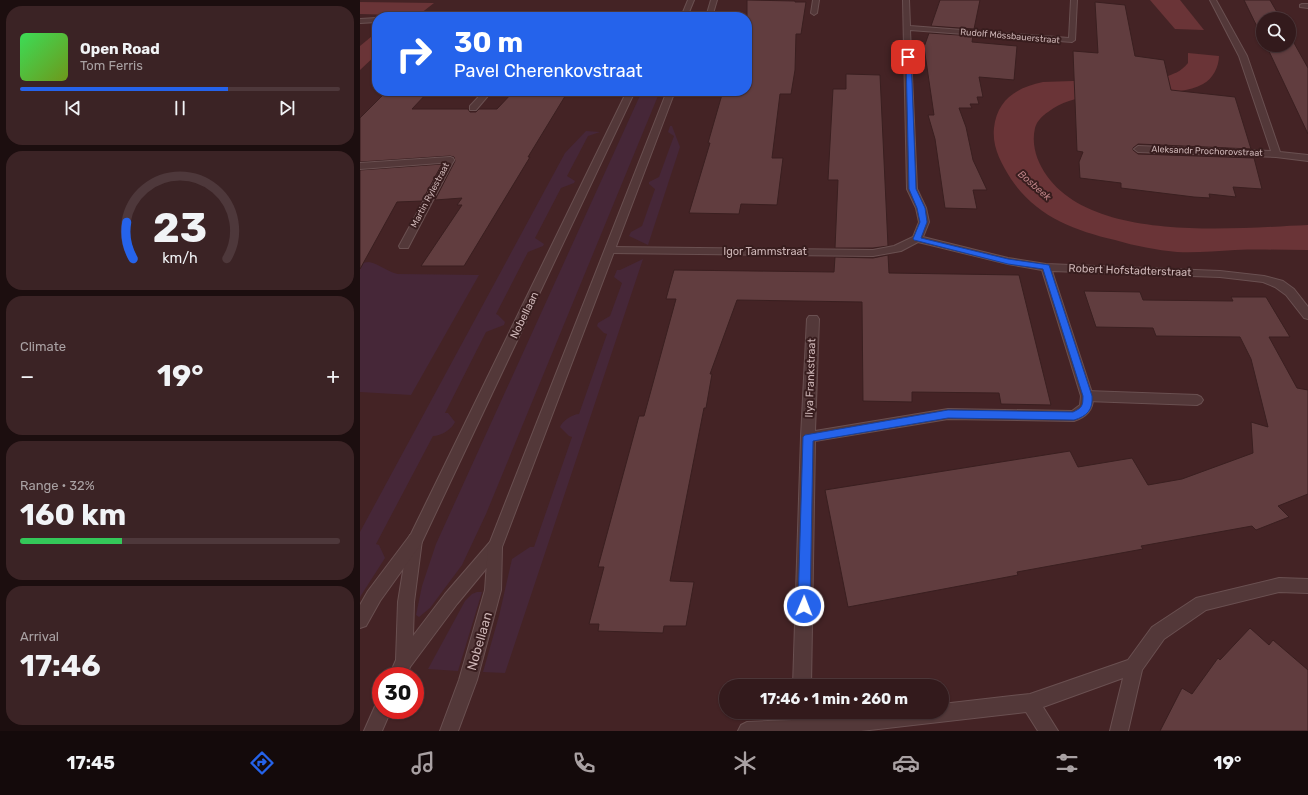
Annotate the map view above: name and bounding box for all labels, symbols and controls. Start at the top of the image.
map controls [1256,12,1296,52]
button: search [1256,12,1296,52]
text: 30 m [454,26,523,59]
street label: Rudolf Mössbauerstraat [960,27,1061,45]
icon: right [388,28,440,80]
text: Open Road [80,40,160,58]
pin [891,40,925,74]
icon: arrive [897,46,919,68]
text: Tom Ferris [80,58,143,73]
text: Pavel Cherenkovstraat [454,60,643,82]
icon: previous [62,97,84,119]
icon: pause [169,97,191,119]
icon: next [276,97,298,119]
street label: Aleksandr Prochorovstraat [1151,144,1263,158]
street label: Martin Rylestraat [409,161,452,229]
water label: Bosbeek [1015,168,1054,204]
text: 23 [153,202,207,251]
street label: Igor Tammstraat [723,245,807,258]
text: km/h [162,249,198,266]
street label: Robert Hofstadterstraat [1068,262,1192,279]
street label: Nobellaan [507,290,541,341]
street label: Ilya Frankstraat [803,337,818,418]
text: Climate [20,339,66,354]
text: 19° [157,358,204,394]
text: − [20,363,34,390]
text: + [326,363,340,390]
text: Range · 32% [20,478,95,493]
text: 160 km [20,497,126,533]
position arrow [783,585,825,627]
street label: Nobellaan [464,610,495,672]
text: Arrival [20,629,59,644]
text: 17:46 [20,648,101,684]
speed limit sign: 30 [372,667,424,719]
text: 17:46 · 1 min · 260 m [760,690,908,708]
icon: directions [248,749,276,777]
icon: music [409,749,437,777]
icon: phone [570,749,598,777]
icon: climate [731,749,759,777]
icon: car [892,749,920,777]
icon: filters [1053,749,1081,777]
text: 17:45 [66,752,115,774]
text: 19° [1214,752,1241,774]

